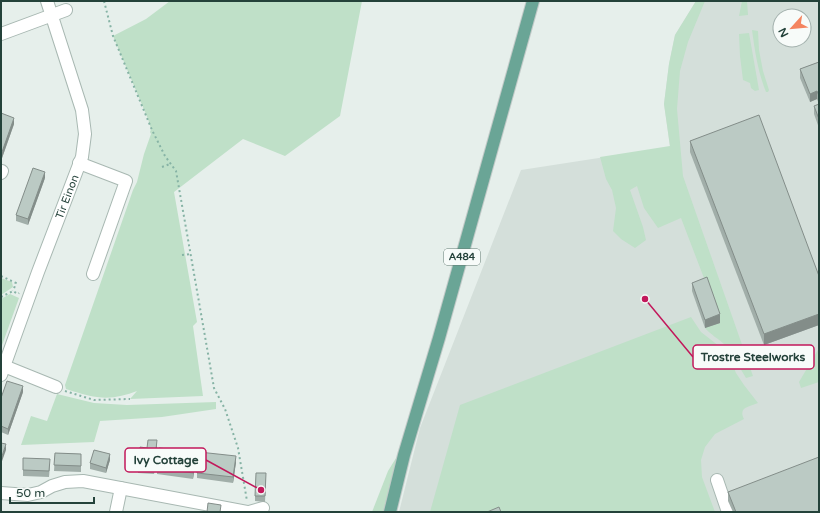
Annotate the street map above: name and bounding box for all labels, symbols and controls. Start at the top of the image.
north arrow [772,8,812,48]
text: N [776,25,791,39]
street label: Tir Einon [52,173,81,221]
road number: A484 [444,249,480,265]
callout: Trostre Steelworks [693,345,814,369]
text: Trostre Steelworks [700,350,806,364]
callout: Ivy Cottage [125,448,206,472]
text: Ivy Cottage [134,453,199,468]
scale bar [10,479,94,505]
text: 50 m [16,486,45,500]

